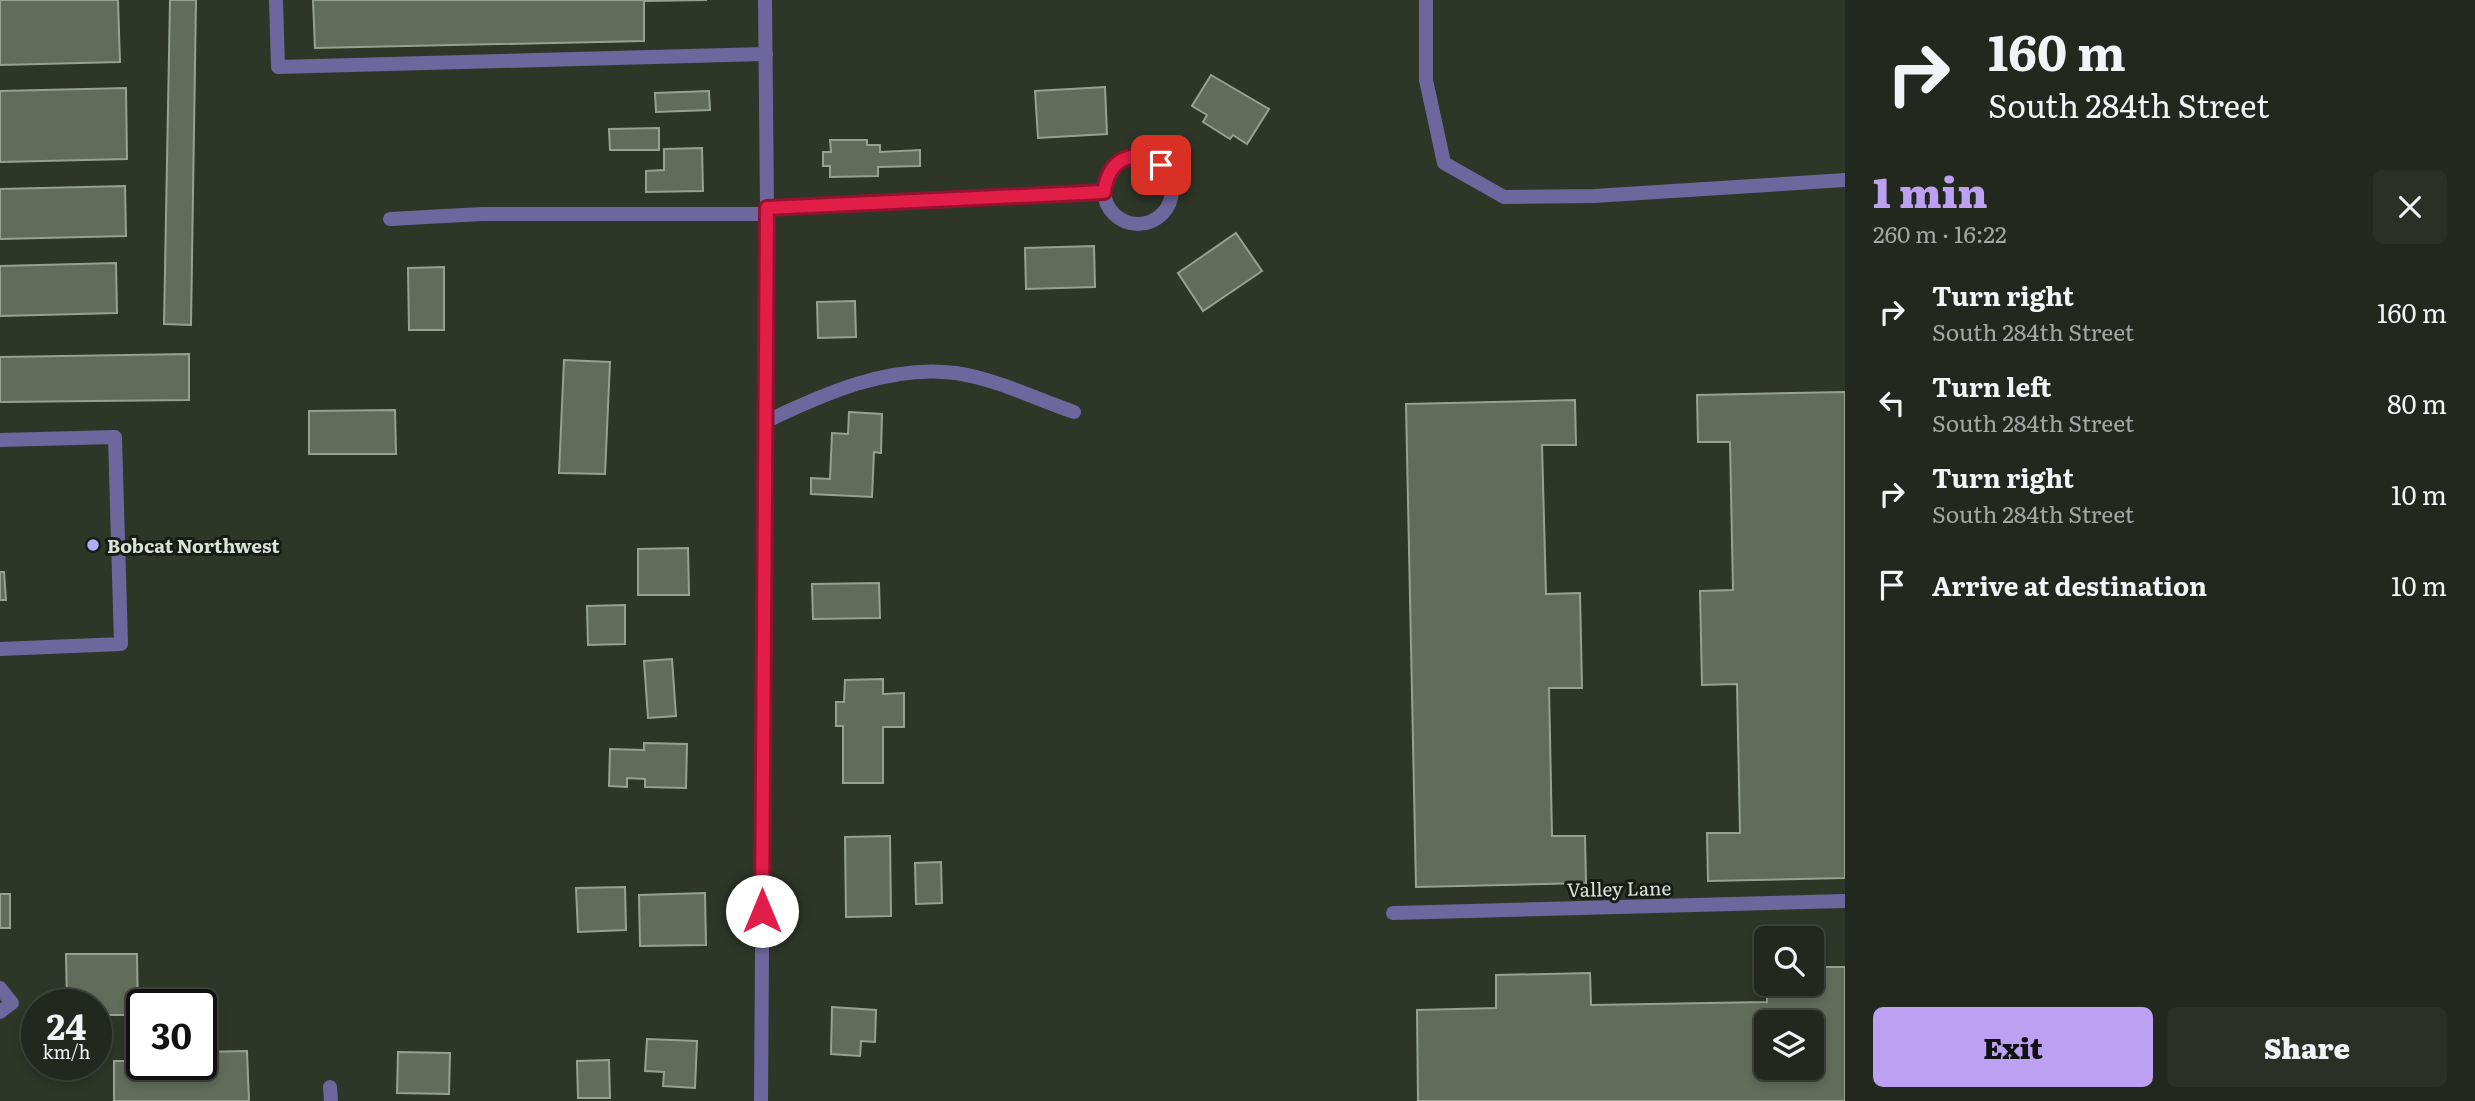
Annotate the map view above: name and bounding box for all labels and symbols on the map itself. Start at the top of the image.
pin [1131,135,1191,195]
place label: Bobcat Northwest [107,531,280,559]
marker: Bobcat Northwest [85,537,101,553]
street label: Valley Lane [1567,873,1672,903]
position arrow [725,874,799,948]
speed limit sign: 30 [126,989,217,1080]

